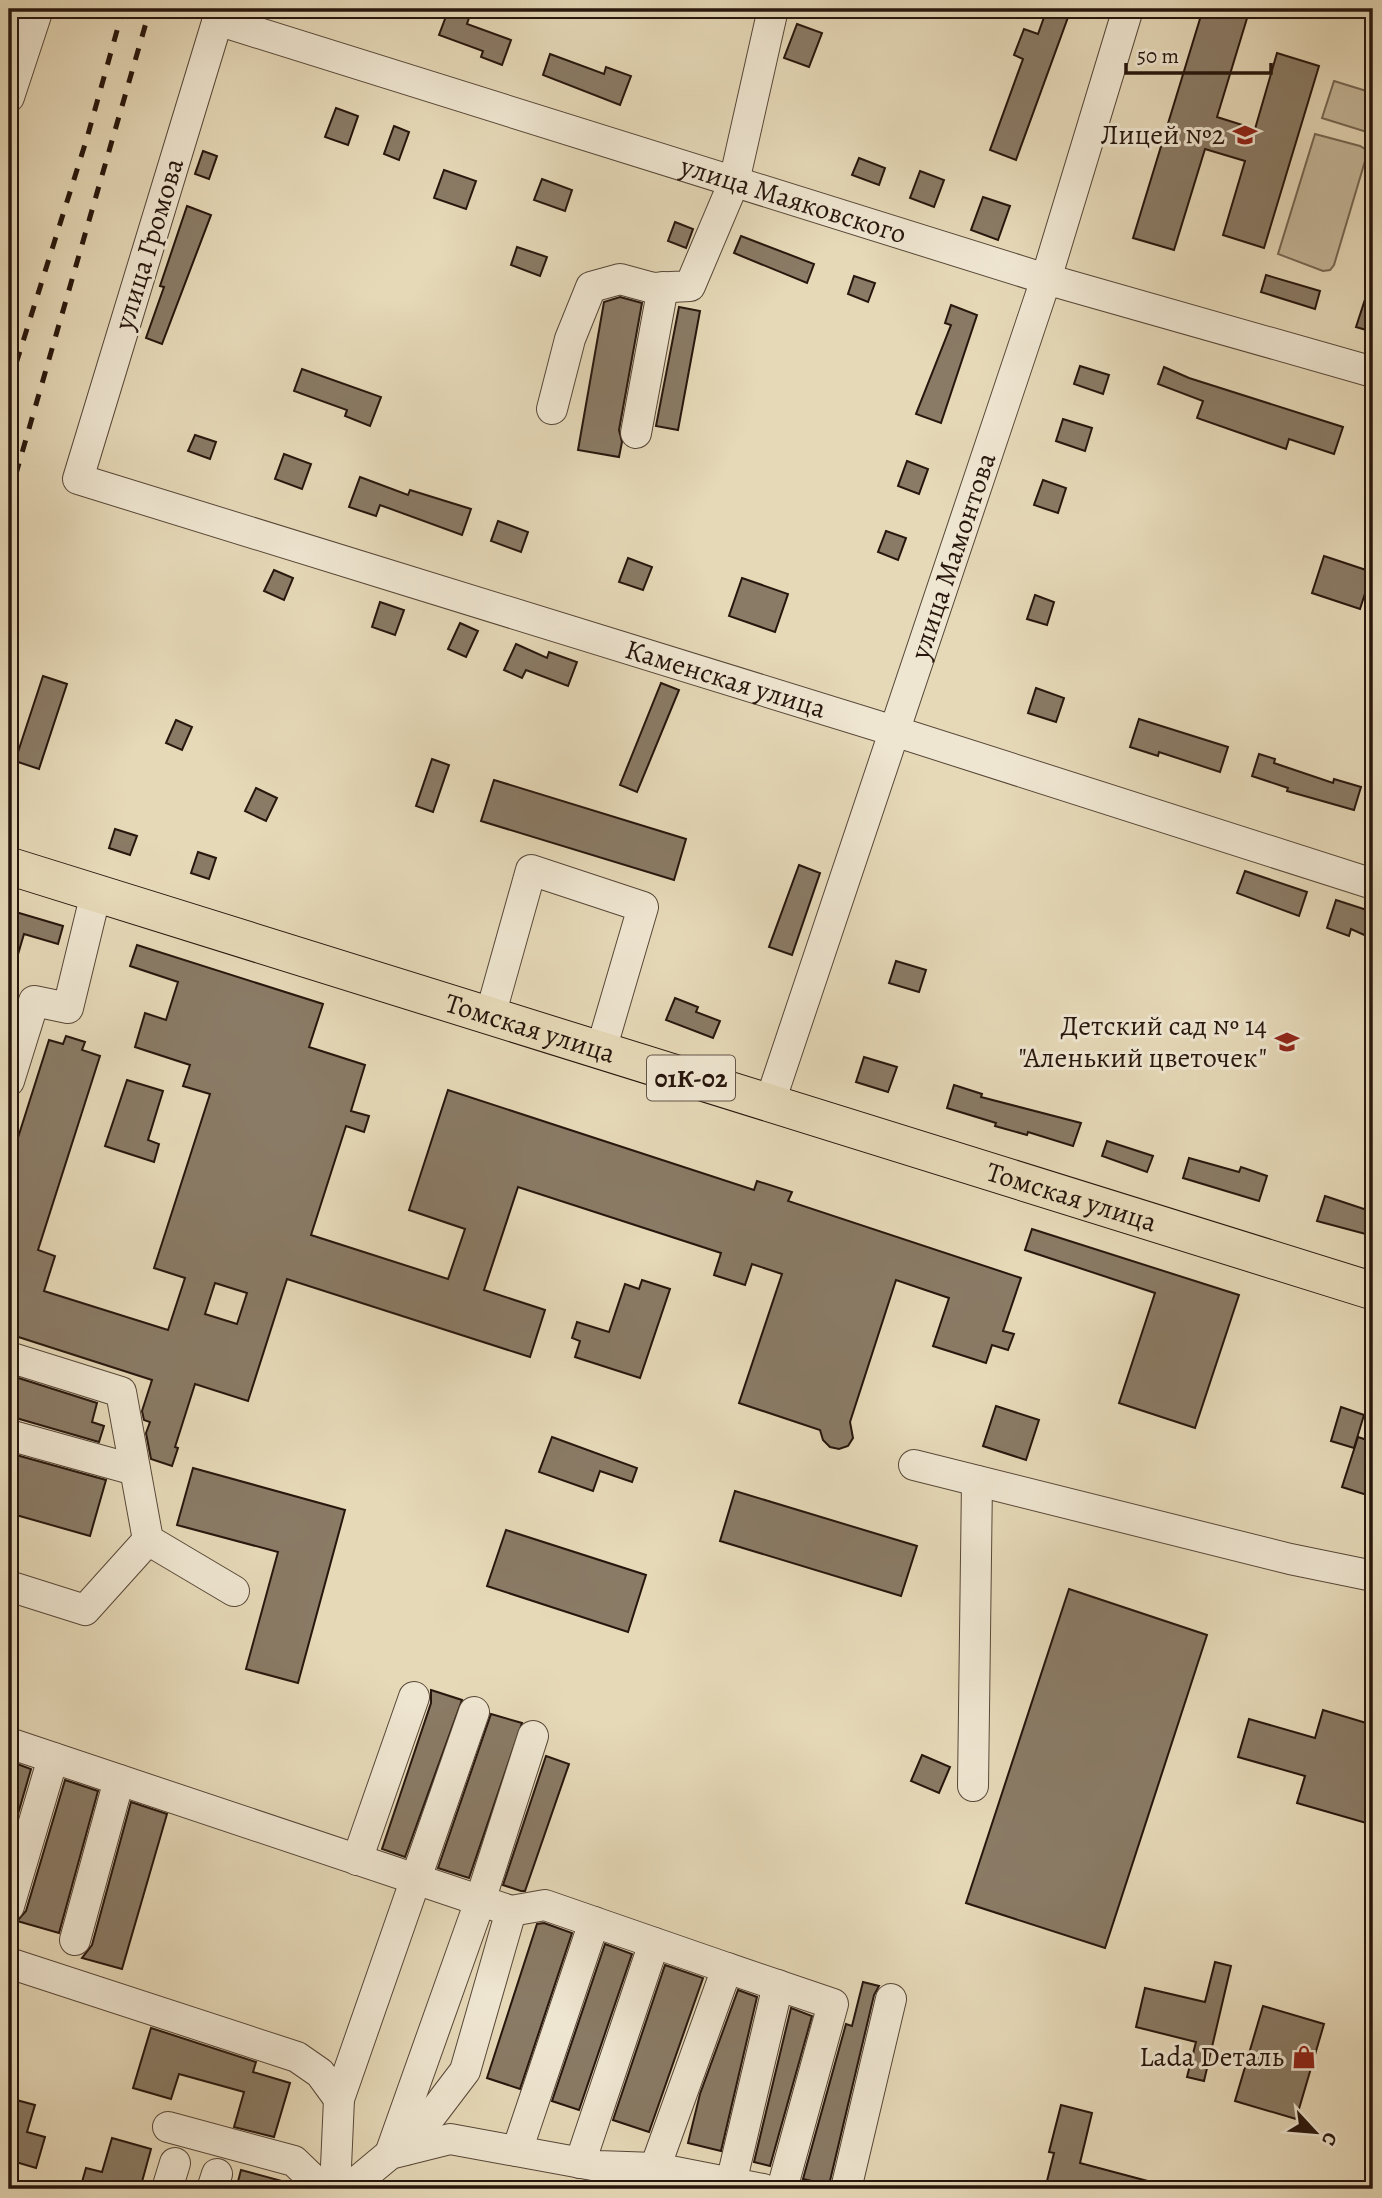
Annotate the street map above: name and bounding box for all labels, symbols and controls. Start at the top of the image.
scale bar [1126,32,1272,76]
text: 50 m [1137,42,1179,70]
place label: Лицей №2 [1100,116,1225,154]
school or university icon: Лицей №2 [1231,121,1259,149]
street label: улица Маяковского [675,147,911,253]
street label: улица Громова [105,153,193,336]
street label: улица Мамонтова [901,448,1005,665]
street label: Каменская улица [621,630,831,728]
street label: Томская улица [441,984,620,1073]
place label: Детский сад № 14 "Аленький цветочек" [1019,1007,1267,1077]
school or university icon: Детский сад № 14 "Аленький цветочек" [1273,1028,1301,1056]
road number: 01К-02 [647,1056,735,1100]
street label: Томская улица [982,1153,1161,1241]
place label: Lada Dеталь [1139,2038,1284,2076]
shop icon: Lada Dеталь [1290,2043,1318,2071]
north arrow [1280,2096,1350,2166]
text: С [1315,2128,1344,2150]

